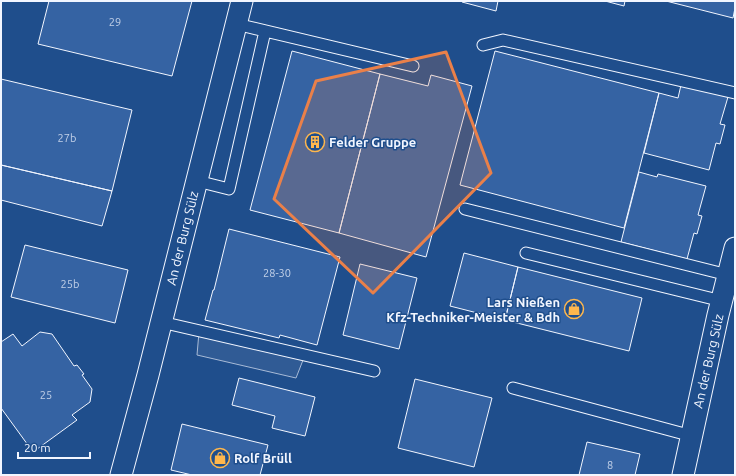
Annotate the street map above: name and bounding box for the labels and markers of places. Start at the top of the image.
building icon: Felder Gruppe [304,131,326,153]
place label: Felder Gruppe [329,135,416,149]
place label: Lars Nießen Kfz-Techniker-Meister & Bdh [386,295,560,324]
shop icon: Lars Nießen Kfz-Techniker-Meister & Bdh [563,298,585,320]
shop icon: Rolf Brüll [209,447,231,469]
place label: Rolf Brüll [234,451,292,465]

